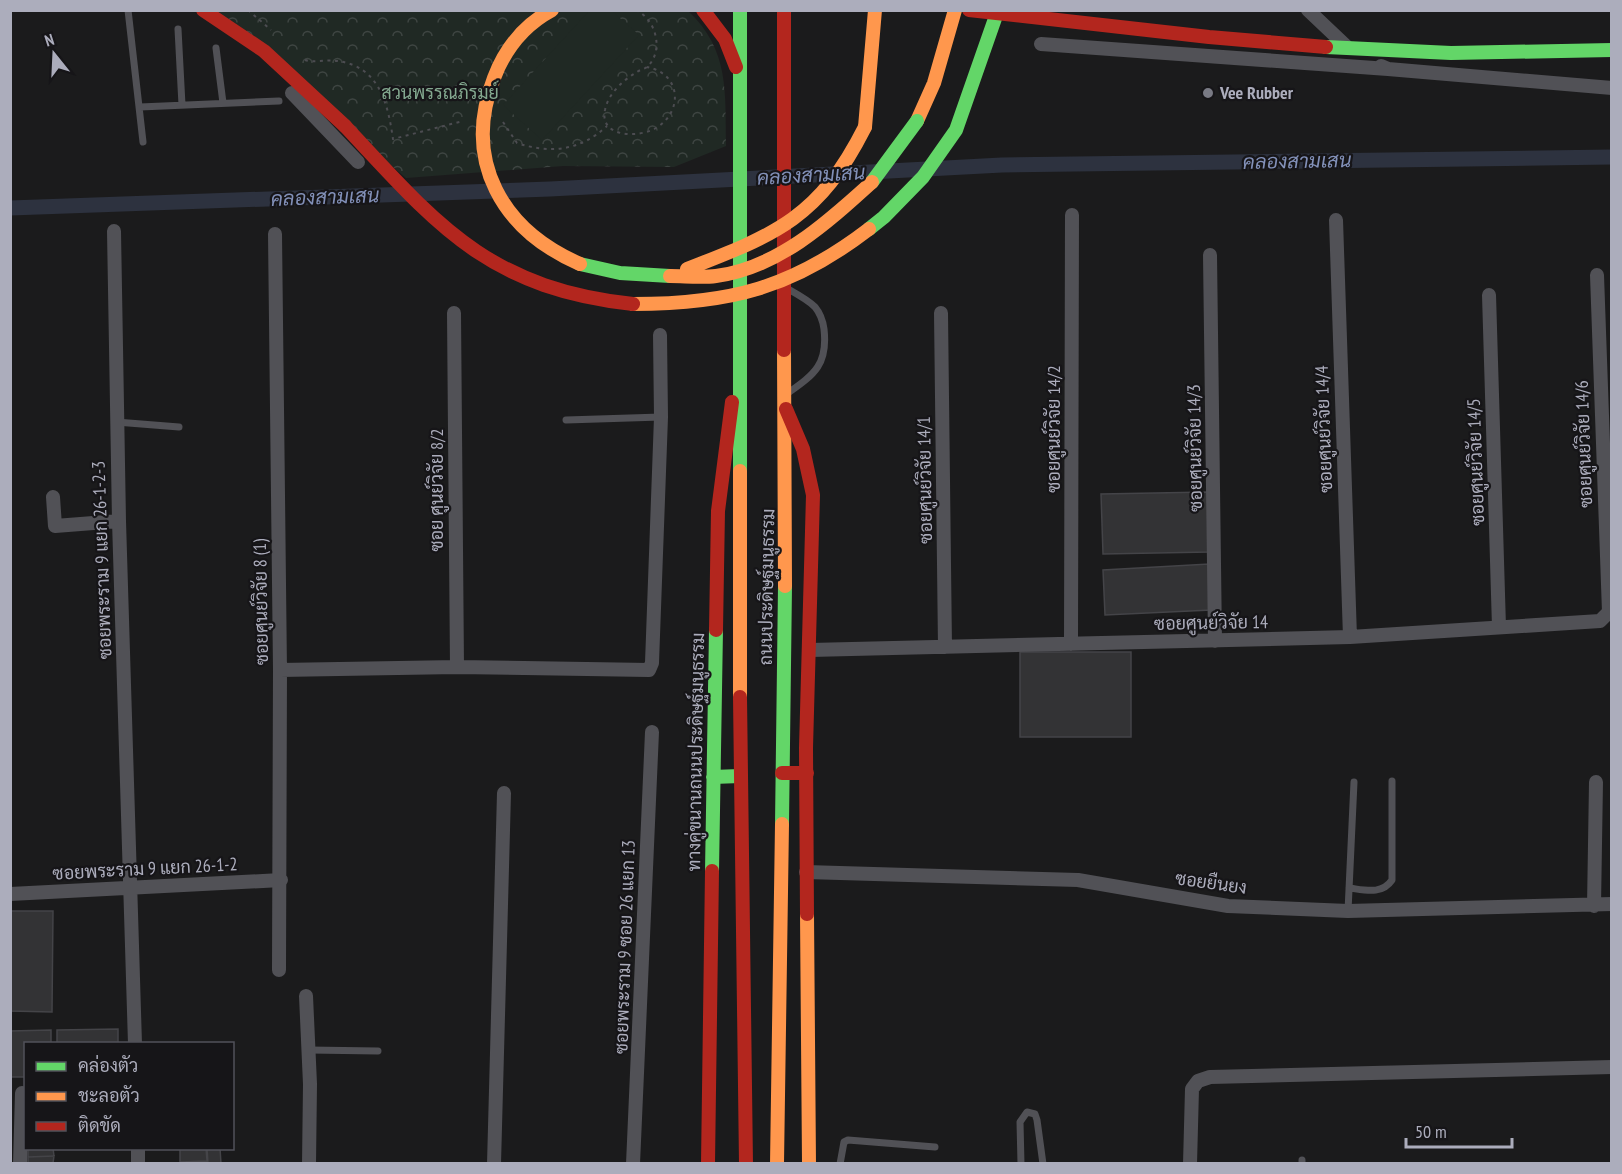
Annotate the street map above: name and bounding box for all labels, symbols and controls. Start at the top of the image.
north arrow [24,24,84,84]
text: N [42,29,57,51]
park label: สวนพรรณภิรมย์ [381,80,499,104]
place label: Vee Rubber [1219,81,1294,104]
marker: Vee Rubber [1201,86,1215,100]
water label: คลองสามเสน [1242,147,1352,175]
water label: คลองสามเสน [756,159,866,191]
water label: คลองสามเสน [270,182,380,212]
street label: ซอยศูนย์วิจัย 14/2 [1041,365,1067,493]
street label: ซอยศูนย์วิจัย 14/4 [1309,365,1339,493]
street label: ซอยศูนย์วิจัย 14/6 [1569,380,1599,508]
street label: ซอยศูนย์วิจัย 14/3 [1181,384,1209,512]
street label: ซอยศูนย์วิจัย 14/5 [1461,398,1491,526]
street label: ซอยศูนย์วิจัย 14/1 [911,416,939,544]
street label: ซอย ศูนย์วิจัย 8/2 [424,428,450,552]
street label: ซอยพระราม 9 แยก 26-1-2-3 [87,460,116,660]
street label: ถนนประดิษฐ์มนูธรรม [753,508,781,666]
street label: ซอยศูนย์วิจัย 8 (1) [247,538,275,665]
street label: ซอยศูนย์วิจัย 14 [1154,609,1268,637]
street label: ทางคู่ขนานถนนประดิษฐ์มนูธรรม [681,632,711,872]
street label: ซอยพระราม 9 ซอย 26 แยก 13 [609,839,640,1054]
street label: ซอยพระราม 9 แยก 26-1-2 [52,852,238,885]
street label: ซอยยืนยง [1174,866,1248,899]
legend [24,1042,234,1150]
text: คล่องตัว [78,1054,138,1077]
text: ชะลอตัว [78,1084,140,1107]
scale bar [1406,1111,1512,1149]
text: ติดขัด [78,1114,121,1137]
text: 50 m [1415,1120,1447,1143]

